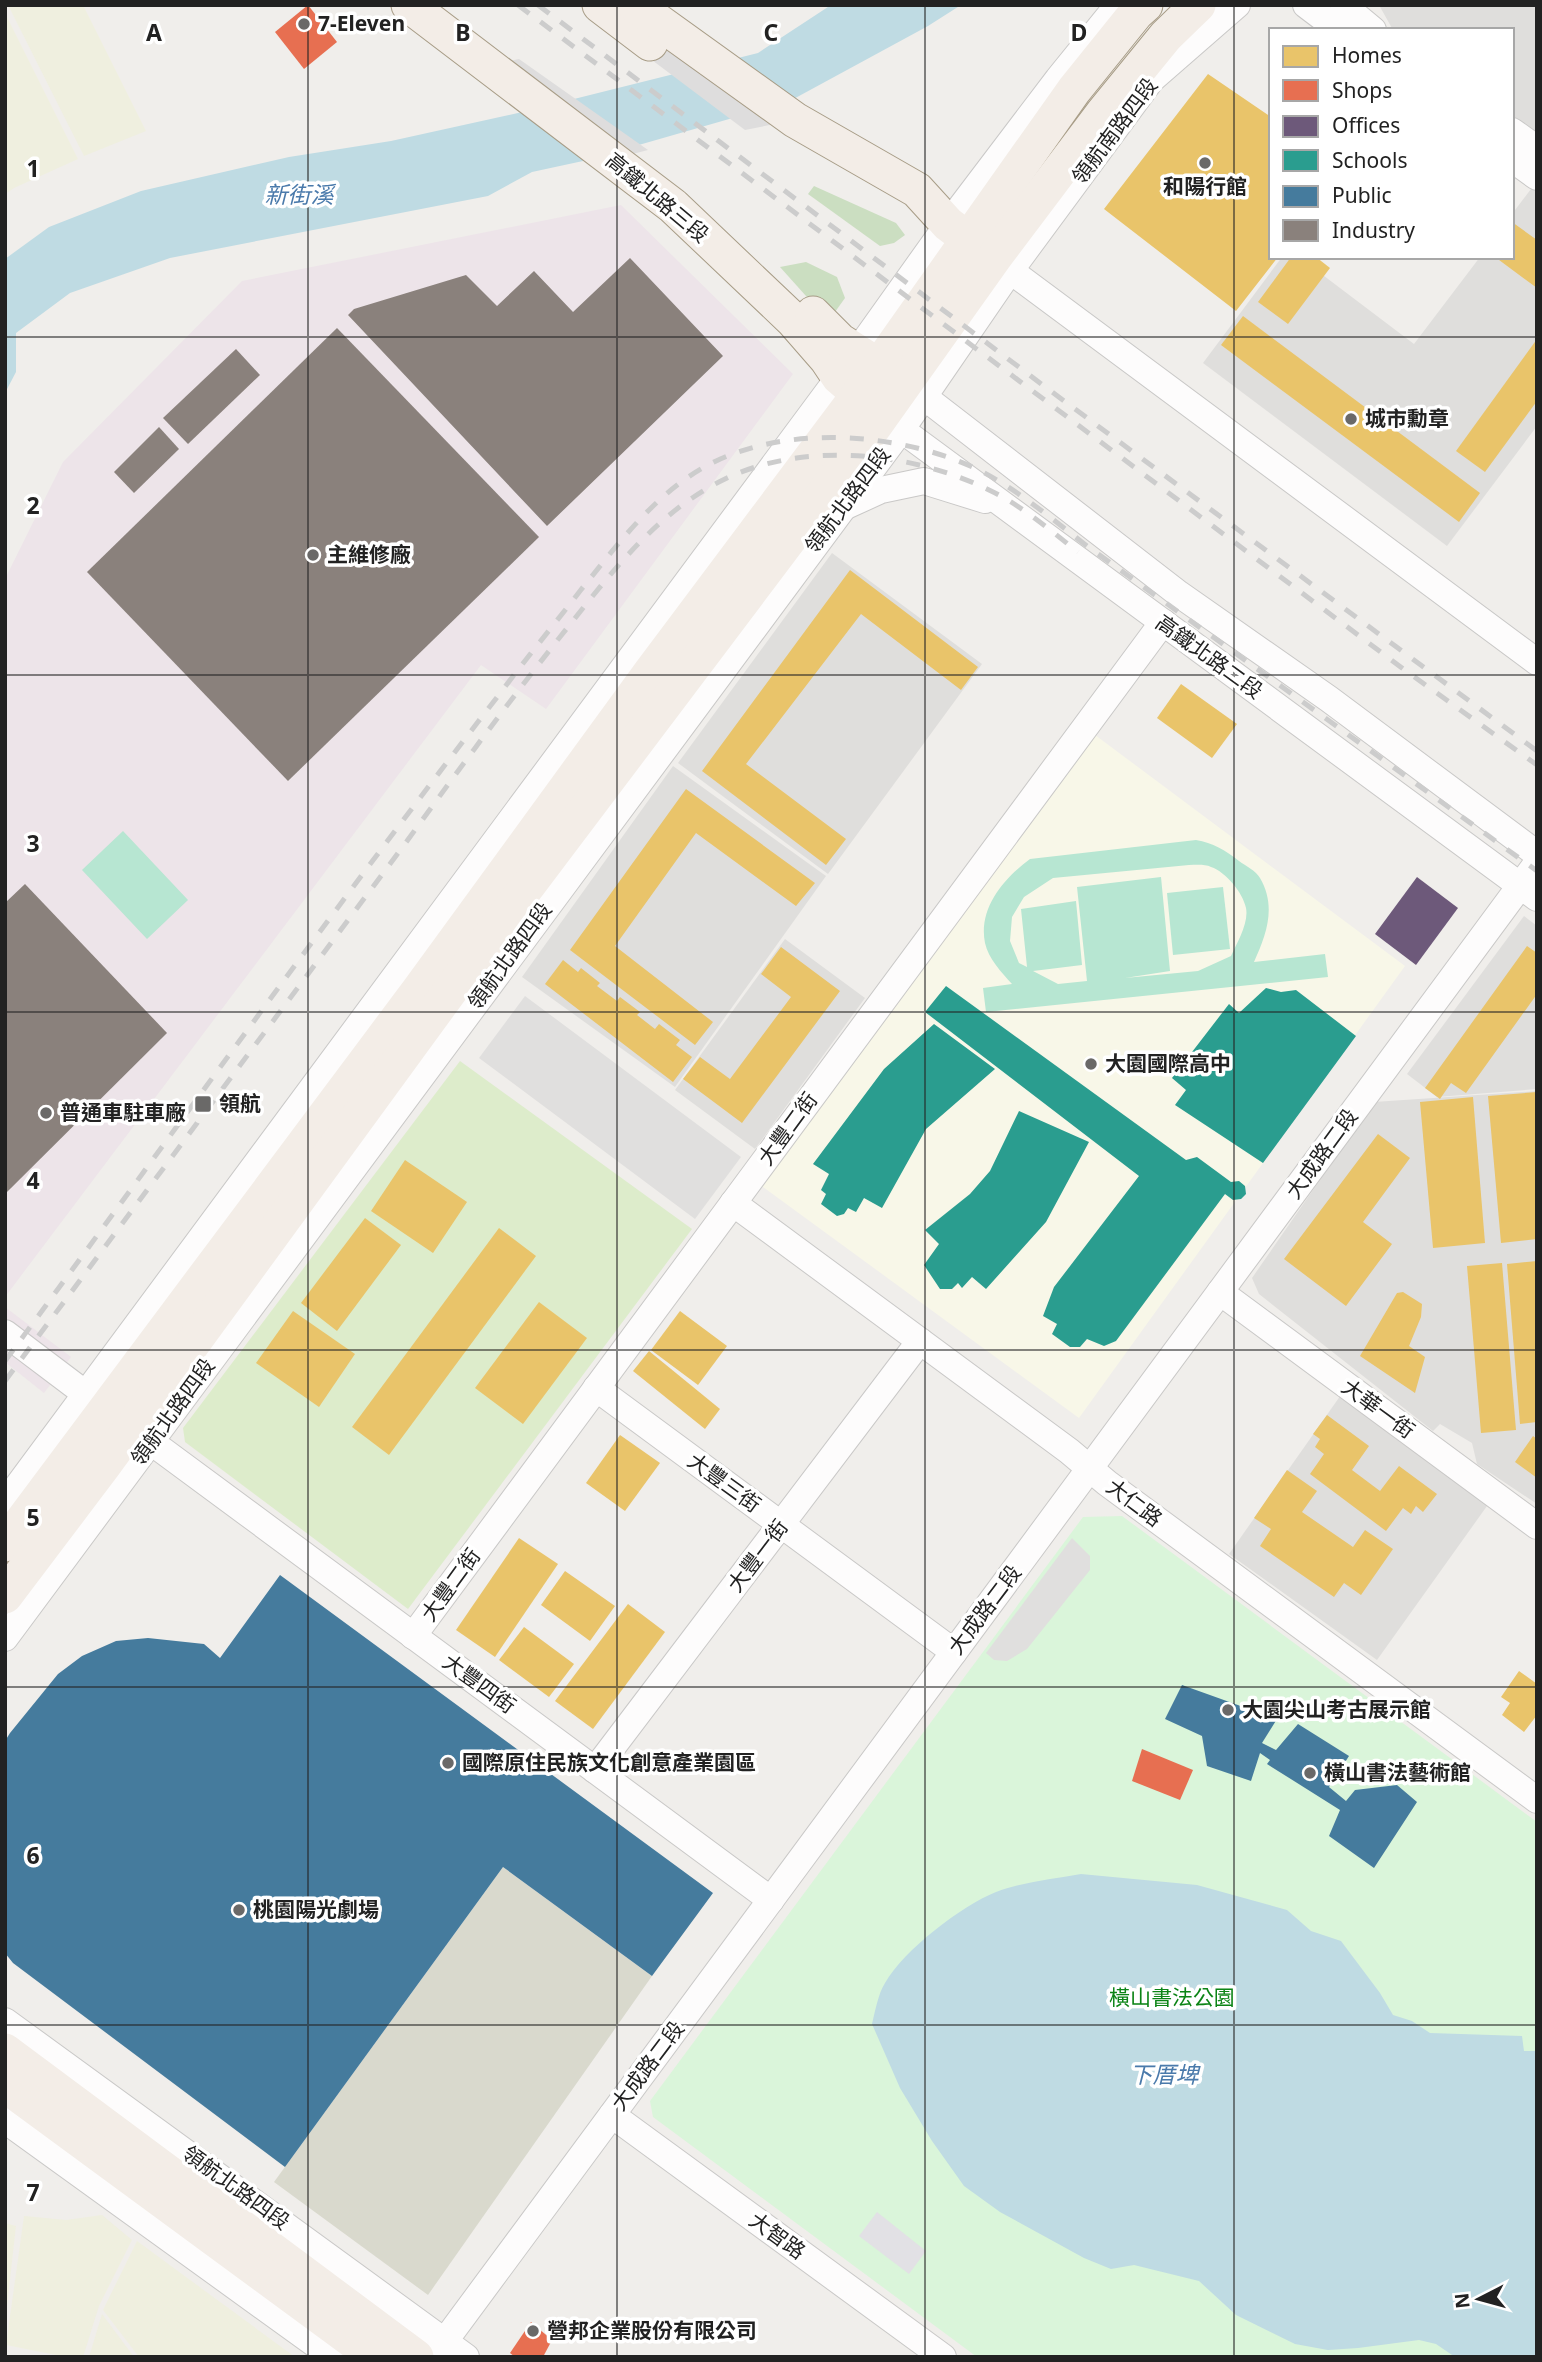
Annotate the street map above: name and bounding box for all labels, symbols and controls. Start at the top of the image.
place label: 7-Eleven [318,9,405,37]
text: A [146,16,162,48]
marker: 7-Eleven [296,16,312,32]
text: B [455,16,471,48]
text: C [764,16,779,48]
text: D [1071,16,1087,48]
legend [1269,28,1514,259]
text: Homes [1332,41,1402,69]
street label: 領航南路四段 [1065,72,1163,189]
text: Shops [1332,76,1392,104]
text: Offices [1332,111,1400,139]
street label: 高鐵北路三段 [600,146,715,248]
text: Schools [1332,146,1407,174]
text: 1 [26,152,40,184]
marker: 和陽行館 [1197,155,1213,171]
place label: 和陽行館 [1163,172,1247,200]
water label: 新街溪 [265,178,337,210]
text: Public [1332,181,1392,209]
text: Industry [1332,216,1415,244]
place label: 城市勳章 [1365,404,1449,432]
marker: 城市勳章 [1343,411,1359,427]
street label: 領航北路四段 [798,441,896,558]
text: 2 [26,489,40,521]
place label: 主維修廠 [327,540,411,568]
marker: 主維修廠 [305,547,321,563]
street label: 高鐵北路二段 [1150,608,1269,705]
text: 3 [26,827,40,859]
street label: 領航北路四段 [461,896,558,1015]
place label: 大園國際高中 [1105,1049,1231,1077]
marker: 大園國際高中 [1083,1056,1099,1072]
street label: 大豐二街 [751,1086,823,1171]
place label: 領航 [219,1089,261,1117]
marker: 領航 [193,1094,213,1114]
place label: 普通車駐車廠 [60,1098,186,1126]
street label: 大成路二段 [1279,1103,1363,1204]
marker: 普通車駐車廠 [38,1105,54,1121]
text: 4 [26,1164,40,1196]
street label: 領航北路四段 [124,1352,221,1471]
street label: 大華一街 [1336,1372,1421,1444]
street label: 大豐三街 [682,1446,767,1518]
street label: 大仁路 [1101,1472,1168,1532]
text: 5 [26,1501,40,1533]
street label: 大豐一街 [721,1513,794,1597]
street label: 大豐二街 [414,1542,486,1627]
street label: 大成路二段 [941,1559,1027,1660]
street label: 大豐四街 [437,1647,522,1719]
place label: 大園尖山考古展示館 [1242,1695,1431,1723]
marker: 大園尖山考古展示館 [1220,1702,1236,1718]
place label: 國際原住民族文化創意產業園區 [462,1748,756,1776]
marker: 國際原住民族文化創意產業園區 [440,1755,456,1771]
place label: 橫山書法藝術館 [1324,1758,1471,1786]
marker: 橫山書法藝術館 [1302,1765,1318,1781]
text: 6 [26,1839,40,1871]
place label: 桃園陽光劇場 [253,1895,379,1923]
marker: 桃園陽光劇場 [231,1902,247,1918]
park label: 橫山書法公園 [1109,1983,1235,2011]
street label: 大成路二段 [604,2015,690,2116]
water label: 下厝埤 [1130,2058,1202,2090]
street label: 領航北路四段 [177,2139,296,2236]
text: 7 [26,2176,40,2208]
street label: 大智路 [744,2205,811,2265]
north arrow [1444,2264,1514,2334]
text: N [1448,2292,1476,2310]
place label: 營邦企業股份有限公司 [547,2316,757,2344]
marker: 營邦企業股份有限公司 [525,2323,541,2339]

